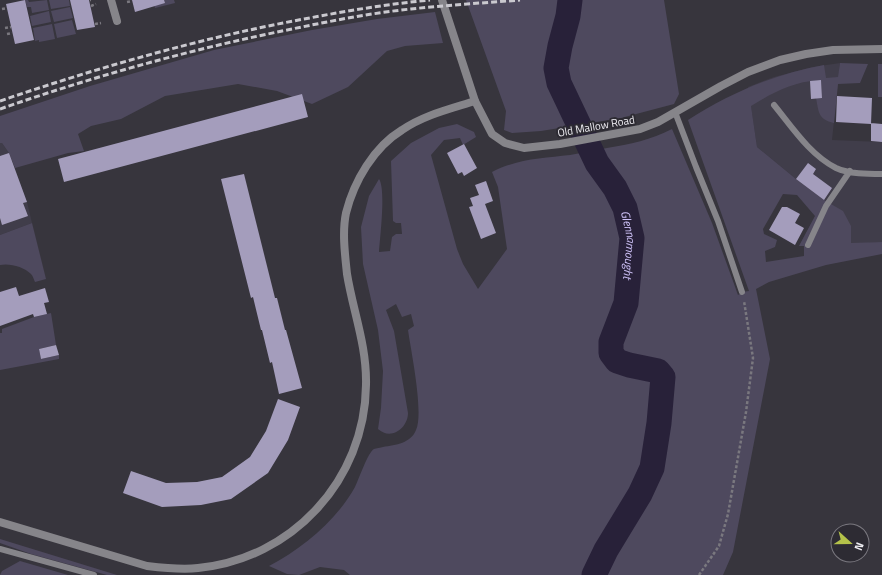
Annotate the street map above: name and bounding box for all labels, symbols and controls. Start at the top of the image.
street label: Old Mallow Road [556,111,636,141]
water label: Glennamought [616,208,642,281]
north arrow [830,523,870,563]
text: N [851,540,868,553]

